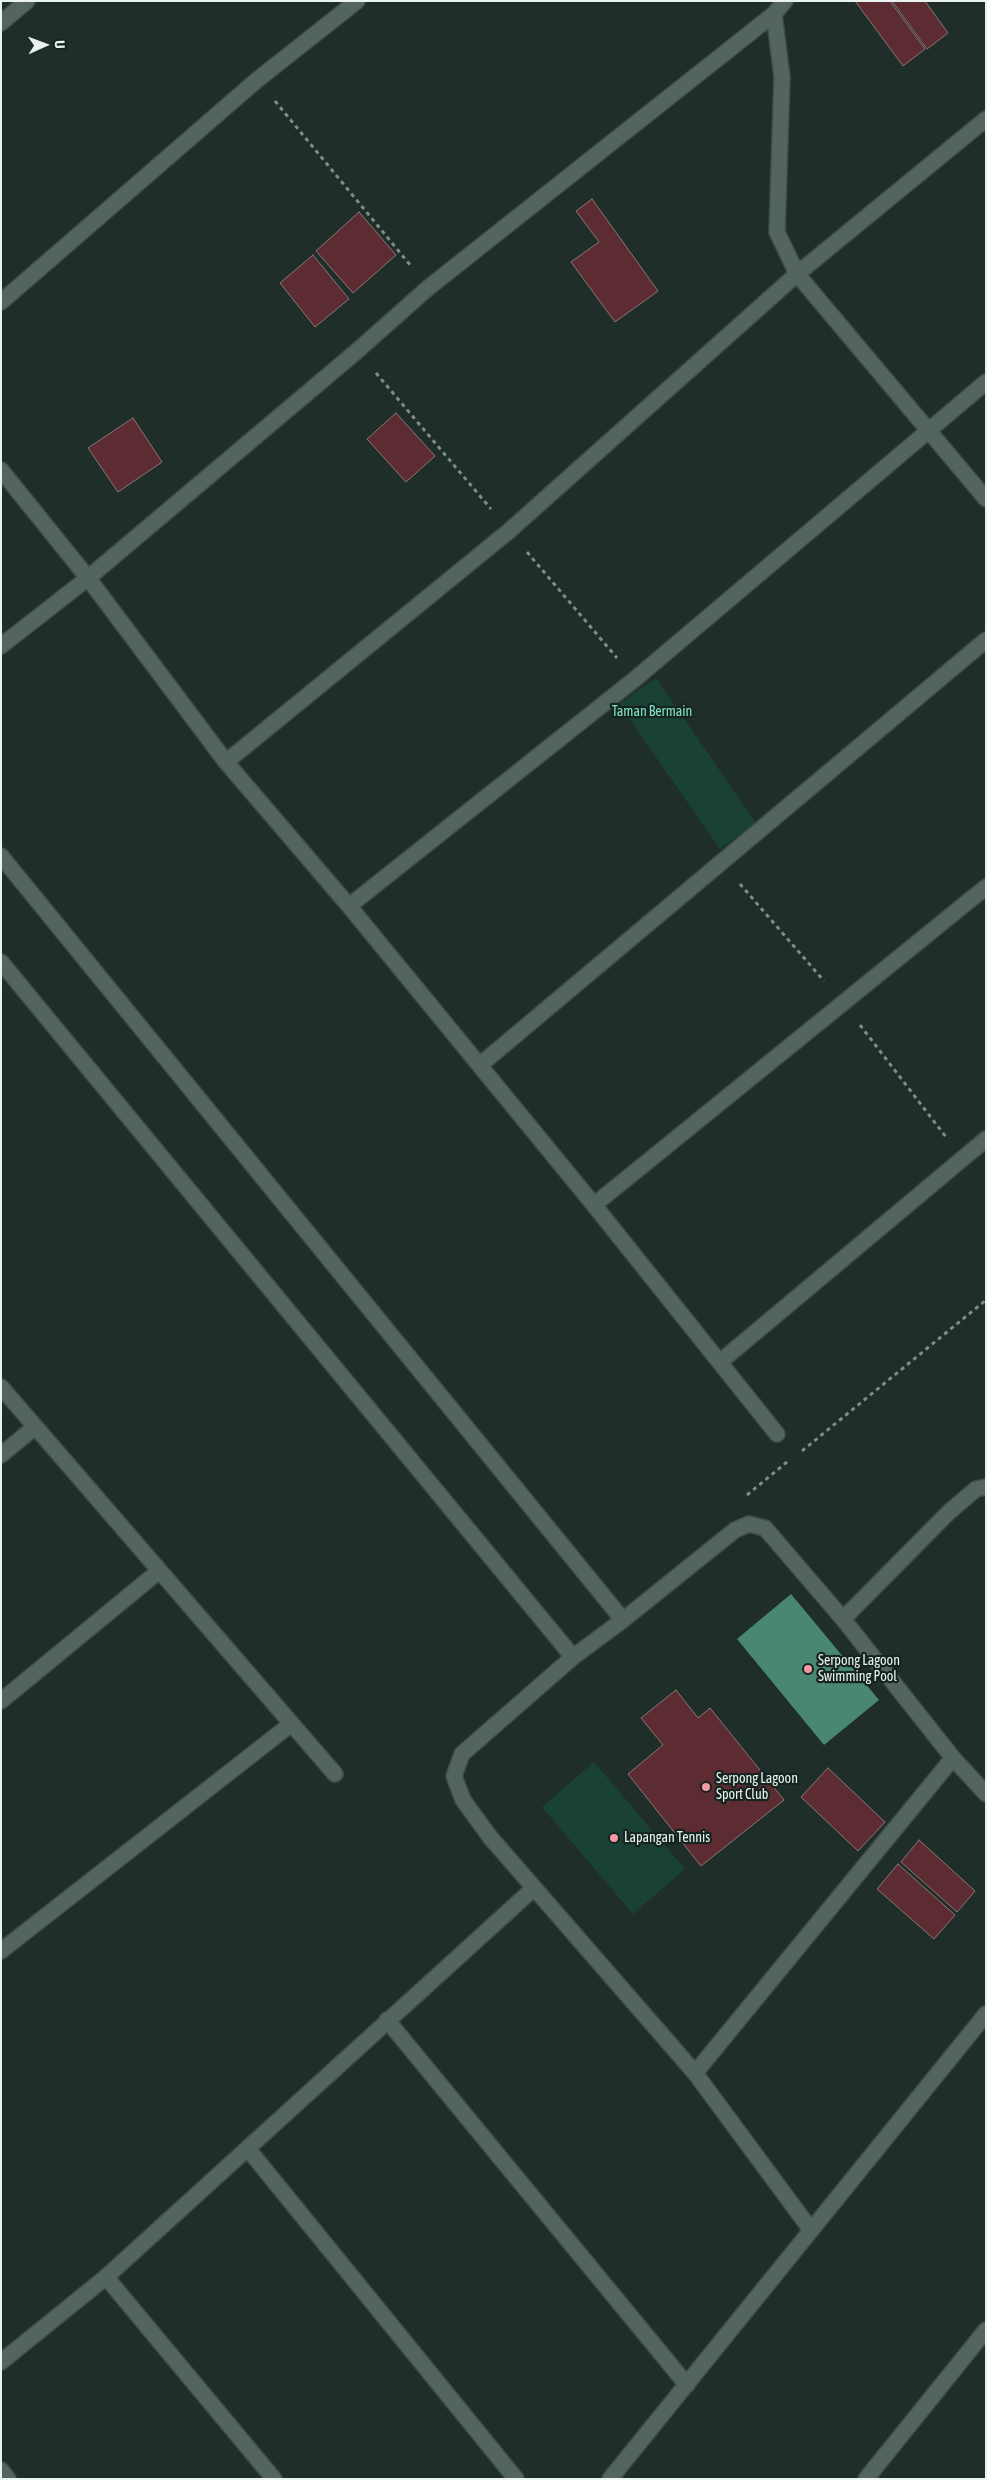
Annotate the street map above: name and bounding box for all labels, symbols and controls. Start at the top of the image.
north arrow [20,20,70,70]
text: U [52,40,68,49]
park label: Taman Bermain [612,704,692,720]
place label: Serpong Lagoon Swimming Pool [818,1653,900,1685]
marker: Serpong Lagoon Swimming Pool [802,1663,814,1675]
place label: Serpong Lagoon Sport Club [716,1771,798,1804]
marker: Serpong Lagoon Sport Club [700,1781,712,1793]
place label: Lapangan Tennis [624,1830,710,1846]
marker: Lapangan Tennis [608,1832,620,1844]

